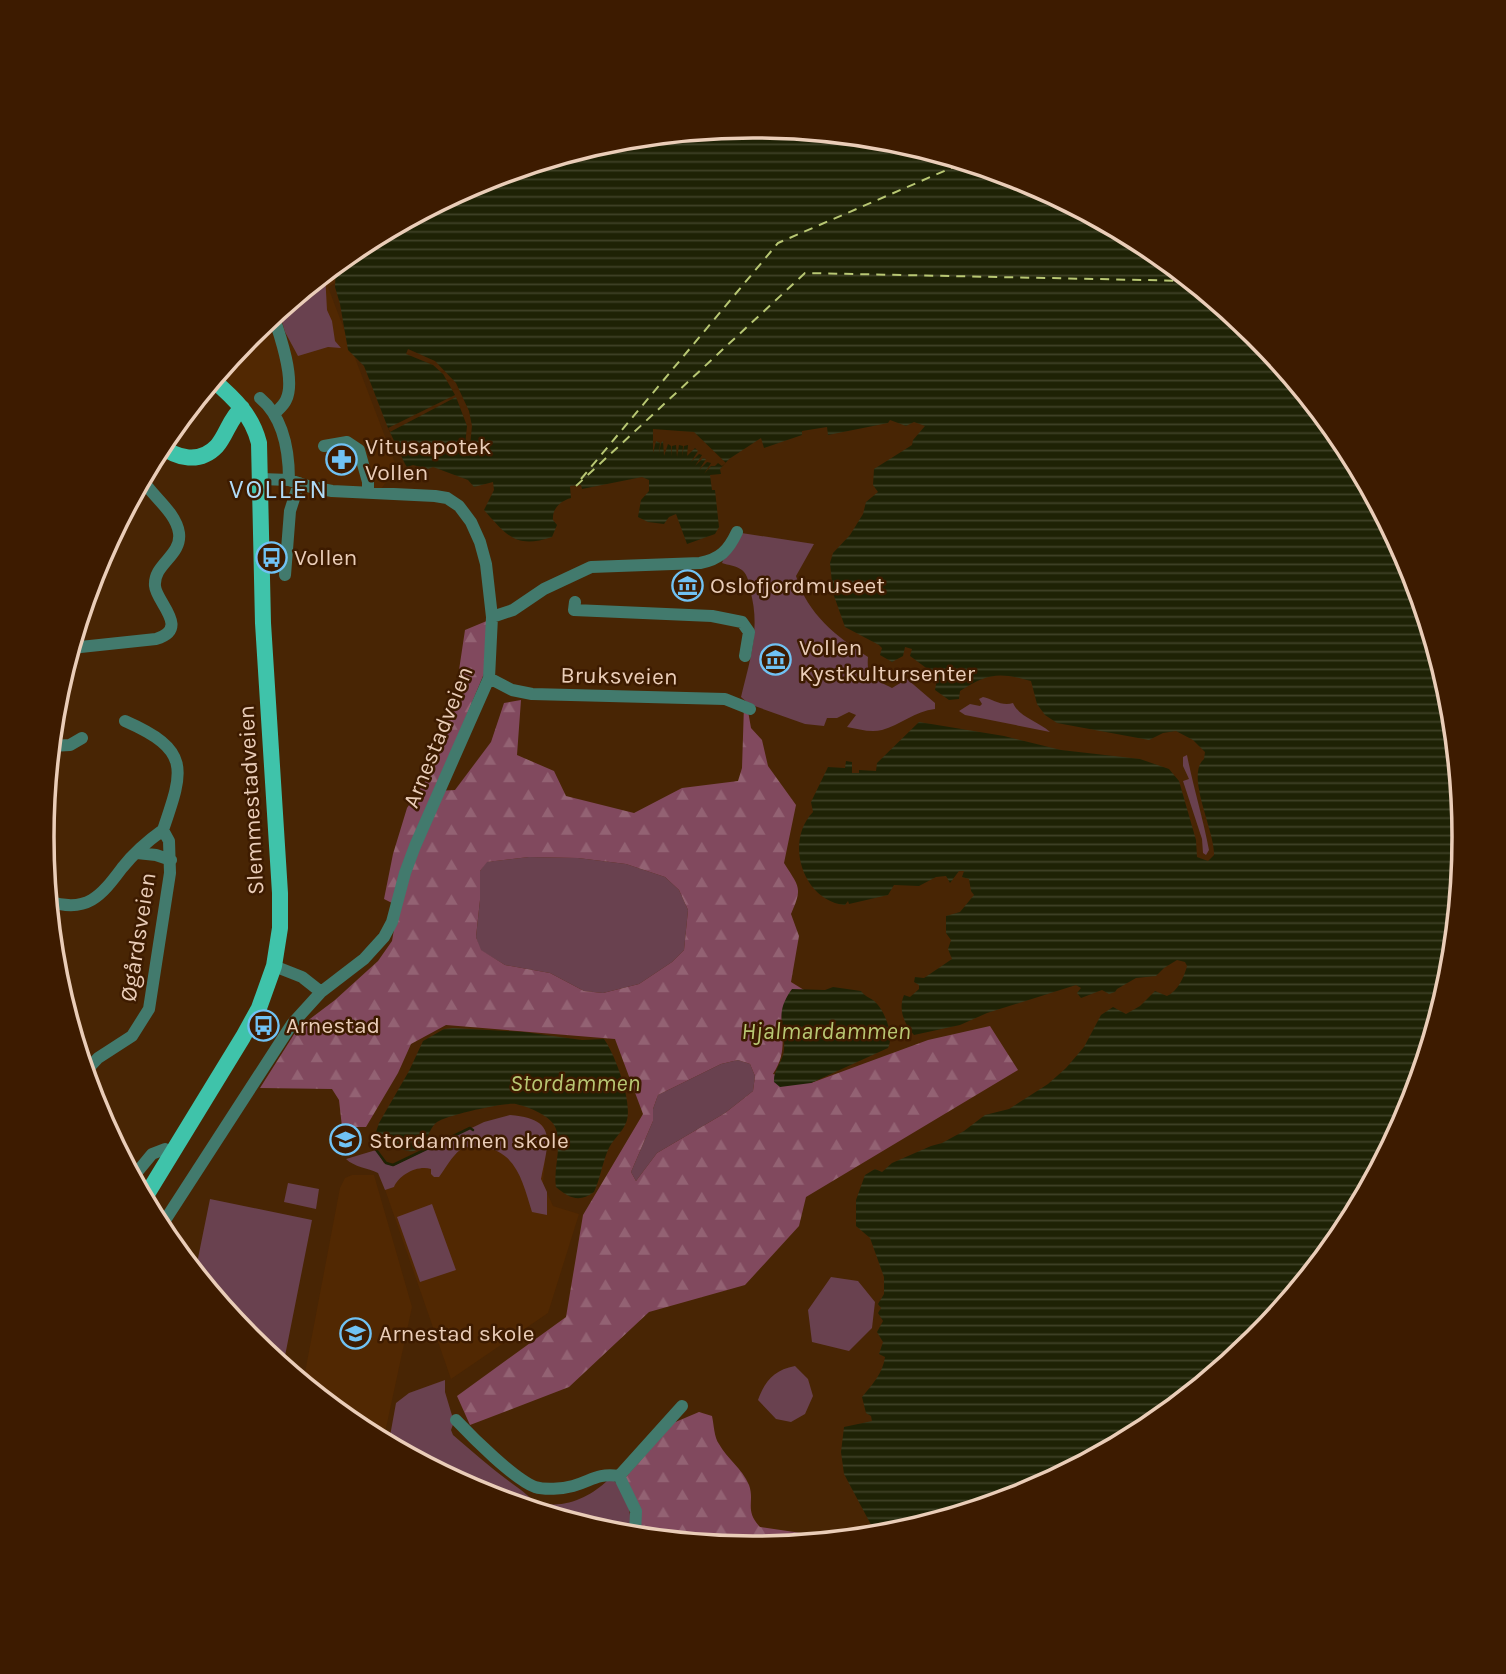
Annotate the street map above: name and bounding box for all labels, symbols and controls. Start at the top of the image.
place label: Vitusapotek Vollen [365,433,492,486]
pharmacy icon: Vitusapotek Vollen [325,442,359,476]
district label: VOLLEN [229,474,329,505]
bus stop icon: Vollen [254,540,288,574]
place label: Vollen [294,544,357,571]
museum icon: Oslofjordmuseet [670,568,704,602]
place label: Oslofjordmuseet [710,572,885,599]
place label: Vollen Kystkultursenter [799,634,976,687]
museum icon: Vollen Kystkultursenter [759,643,793,677]
street label: Bruksveien [560,661,678,691]
street label: Arnestadveien [397,662,479,812]
street label: Slemmestadveien [233,704,269,896]
street label: Øgårdsveien [114,870,162,1004]
bus stop icon: Arnestad [246,1008,280,1042]
place label: Arnestad [286,1012,380,1039]
water label: Hjalmardammen [741,1017,911,1045]
water label: Stordammen [510,1069,640,1097]
school or university icon: Stordammen skole [329,1123,363,1157]
place label: Stordammen skole [369,1127,569,1154]
school or university icon: Arnestad skole [339,1316,373,1350]
place label: Arnestad skole [379,1320,535,1347]

